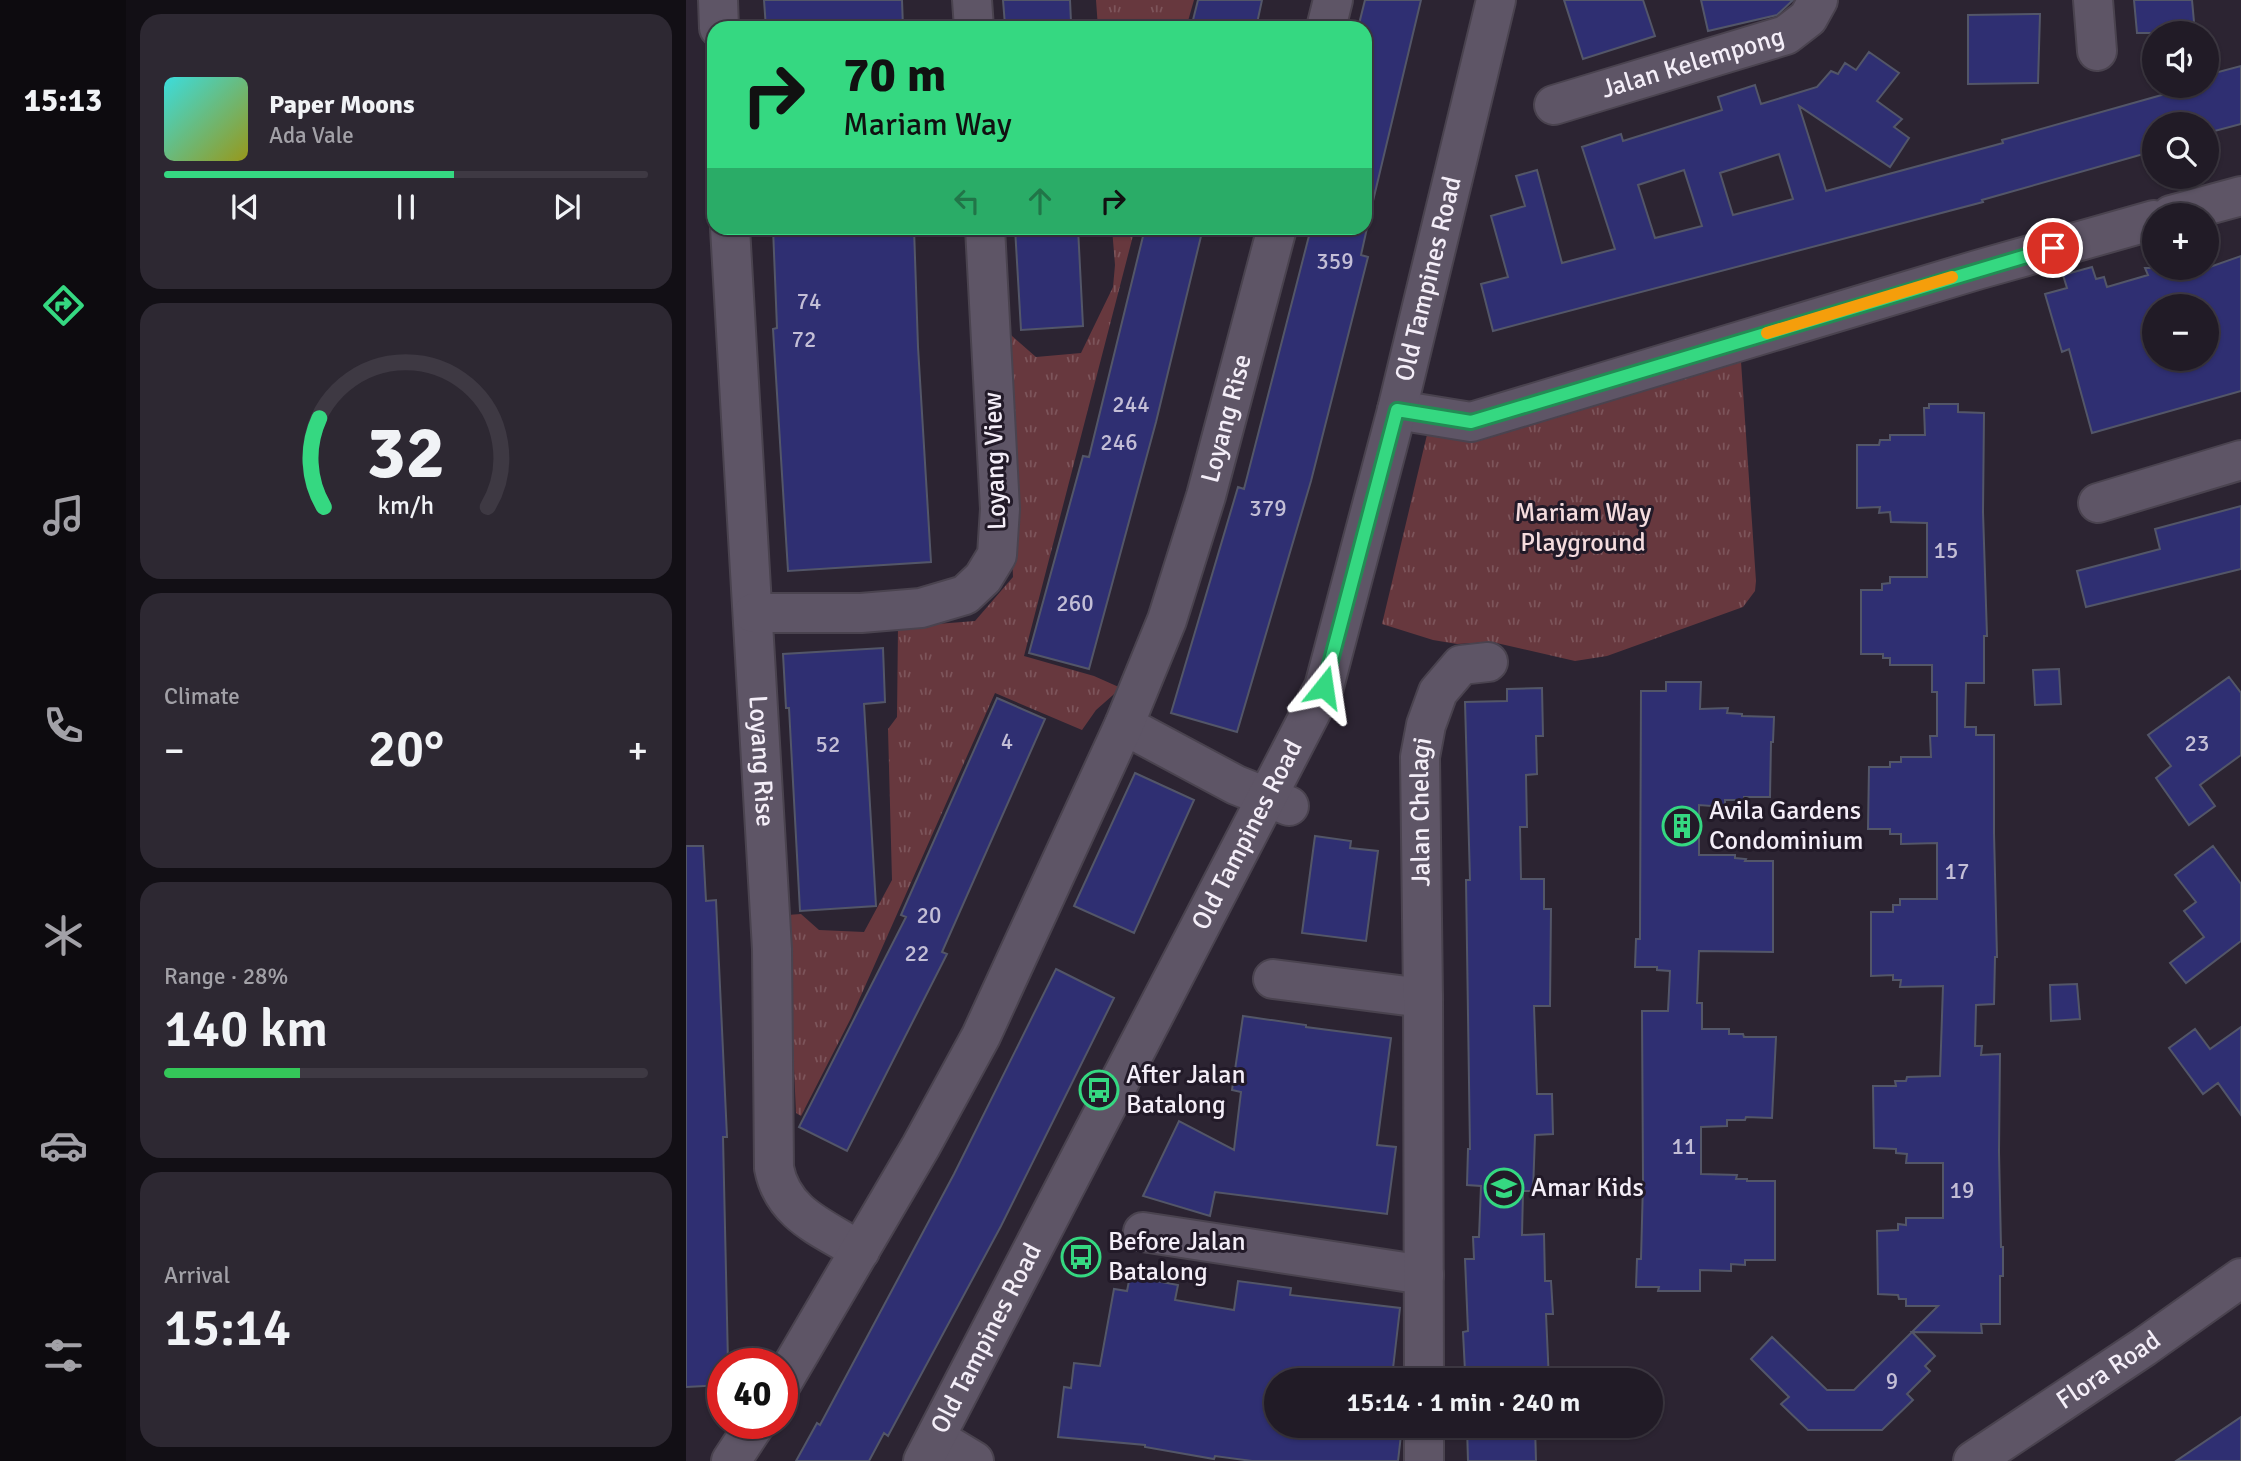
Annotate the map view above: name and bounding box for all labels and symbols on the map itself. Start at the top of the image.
street label: Jalan Kelempong [1598,20,1788,106]
street label: Old Tampines Road [1388,173,1469,385]
pin [2023,218,2083,278]
house number: 359 [1316,247,1354,276]
house number: 74 [797,287,821,316]
house number: 72 [792,325,816,354]
street label: Loyang Rise [1194,351,1259,486]
house number: 244 [1112,390,1150,419]
street label: Loyang View [977,391,1013,531]
house number: 246 [1100,428,1138,457]
house number: 379 [1249,494,1287,523]
park label: Mariam Way Playground [1514,497,1652,559]
house number: 15 [1934,536,1958,565]
house number: 260 [1056,589,1094,618]
position arrow [1287,650,1361,724]
street label: Loyang Rise [741,694,781,828]
house number: 4 [1001,727,1013,756]
house number: 23 [2185,729,2209,758]
house number: 52 [816,730,840,759]
street label: Old Tampines Road [1185,735,1310,936]
street label: Jalan Chelagi [1404,735,1439,887]
place label: Avila Gardens Condominium [1709,795,1863,857]
building icon: Avila Gardens Condominium [1661,805,1703,847]
house number: 17 [1945,857,1969,886]
house number: 20 [917,901,941,930]
house number: 22 [905,939,929,968]
place label: After Jalan Batalong [1126,1059,1246,1121]
bus stop icon: After Jalan Batalong [1078,1069,1120,1111]
house number: 11 [1672,1132,1696,1161]
school or university icon: Amar Kids [1483,1167,1525,1209]
place label: Amar Kids [1531,1172,1644,1204]
house number: 19 [1950,1176,1974,1205]
place label: Before Jalan Batalong [1108,1226,1246,1288]
bus stop icon: Before Jalan Batalong [1060,1236,1102,1278]
street label: Old Tampines Road [924,1238,1049,1439]
street label: Flora Road [2050,1324,2167,1417]
speed limit sign: 40 [707,1348,798,1439]
house number: 9 [1886,1367,1898,1396]

